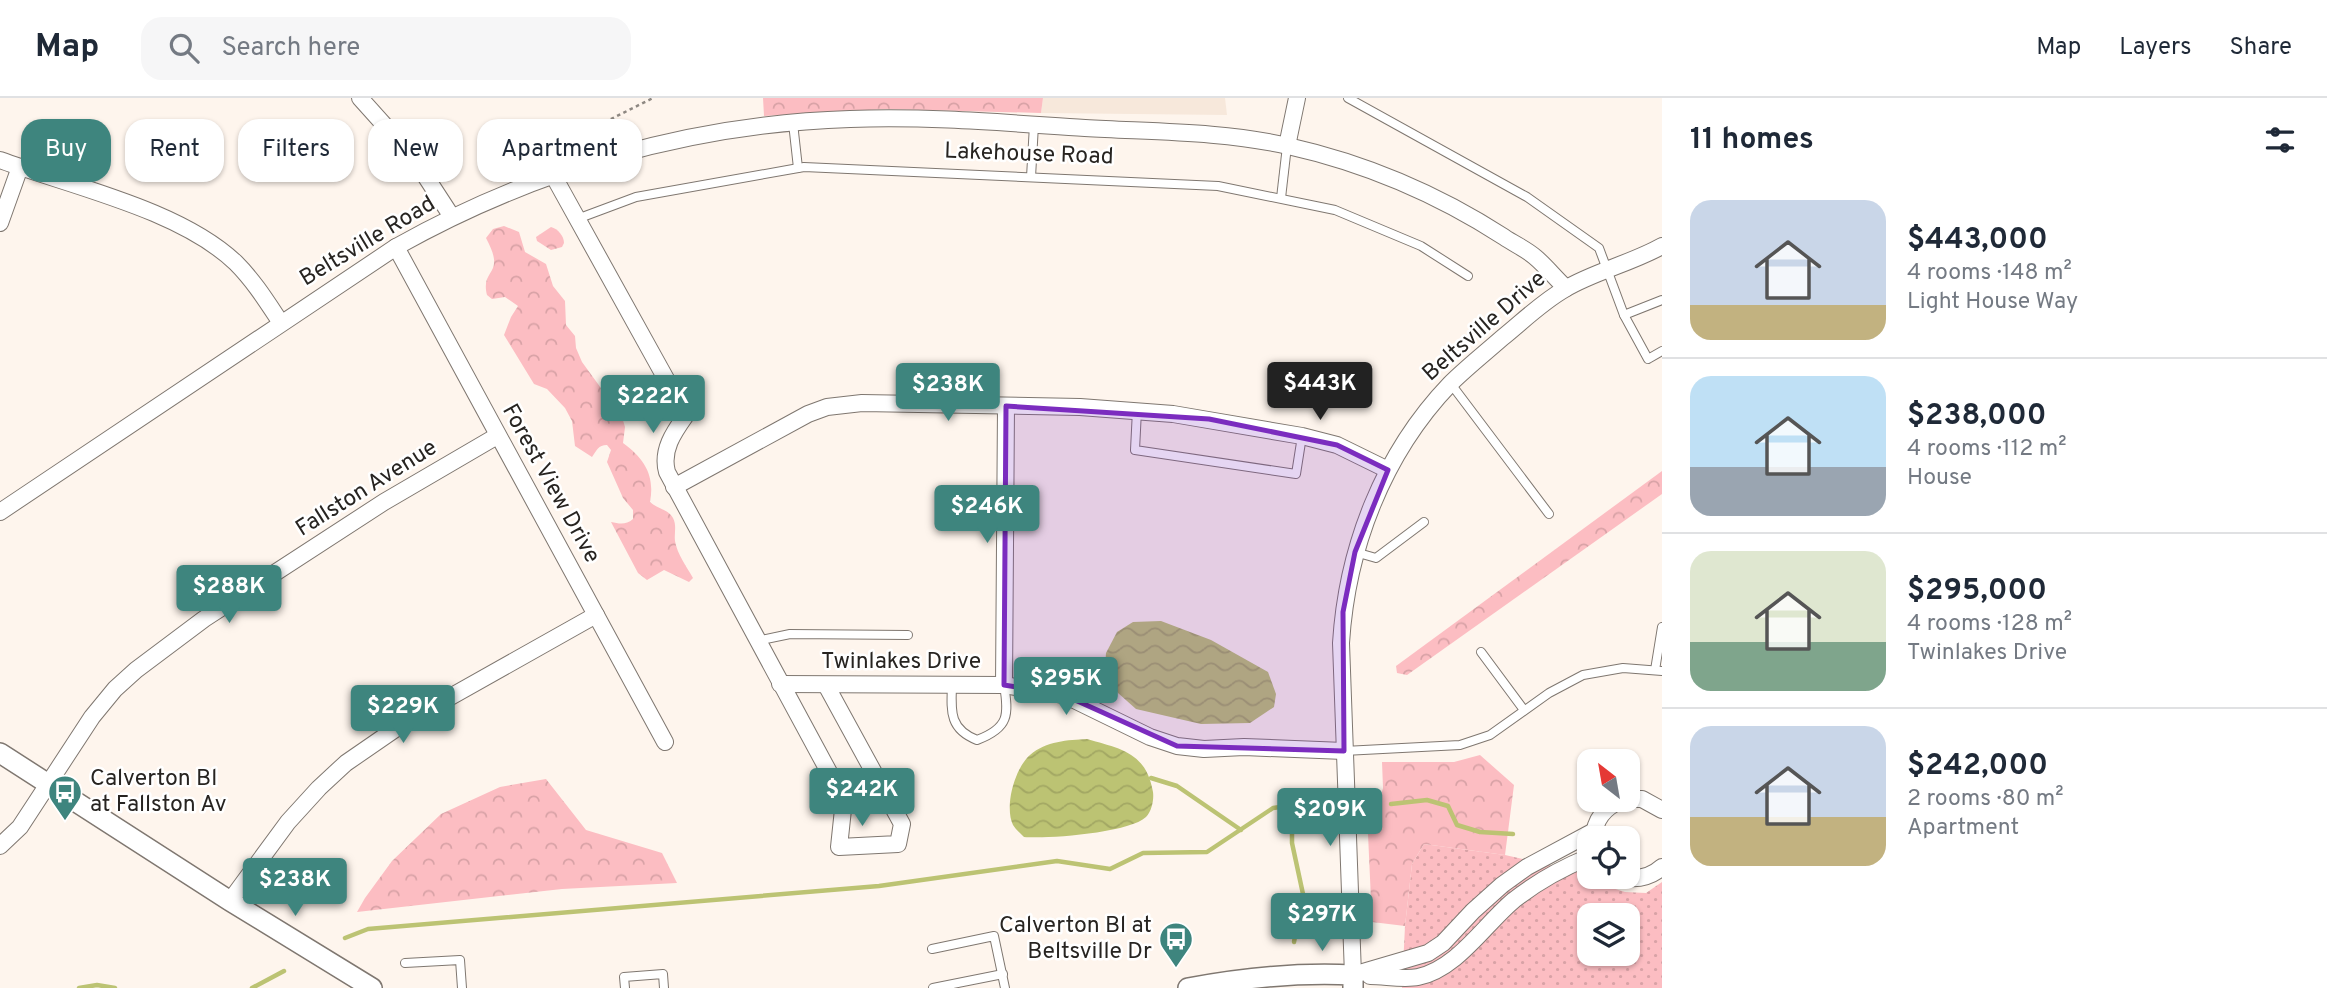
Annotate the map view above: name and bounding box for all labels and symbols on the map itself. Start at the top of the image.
street label: Lakehouse Road [944,138,1114,172]
street label: Beltsville Road [295,190,441,294]
street label: Beltsville Drive [1417,265,1553,389]
pin: $443K [1271,362,1369,422]
pin: $238K [899,364,997,423]
pin: $222K [604,376,702,435]
street label: Forest View Drive [494,399,606,569]
street label: Fallston Avenue [291,434,443,544]
pin: $246K [938,486,1036,545]
pin: $288K [180,566,278,625]
street label: Twinlakes Drive [821,648,981,677]
pin: $295K [1017,658,1115,717]
pin: $229K [354,686,452,745]
north arrow [1577,749,1640,812]
place label: Calverton Bl at Fallston Av [90,765,227,820]
pin: $242K [813,768,911,828]
bus stop icon: Calverton Bl at Fallston Av [46,773,84,822]
pin: $209K [1281,788,1379,848]
pin: $238K [246,858,344,918]
pin: $297K [1273,894,1371,953]
place label: Calverton Bl at Beltsville Dr [999,912,1152,967]
bus stop icon: Calverton Bl at Beltsville Dr [1157,920,1195,969]

